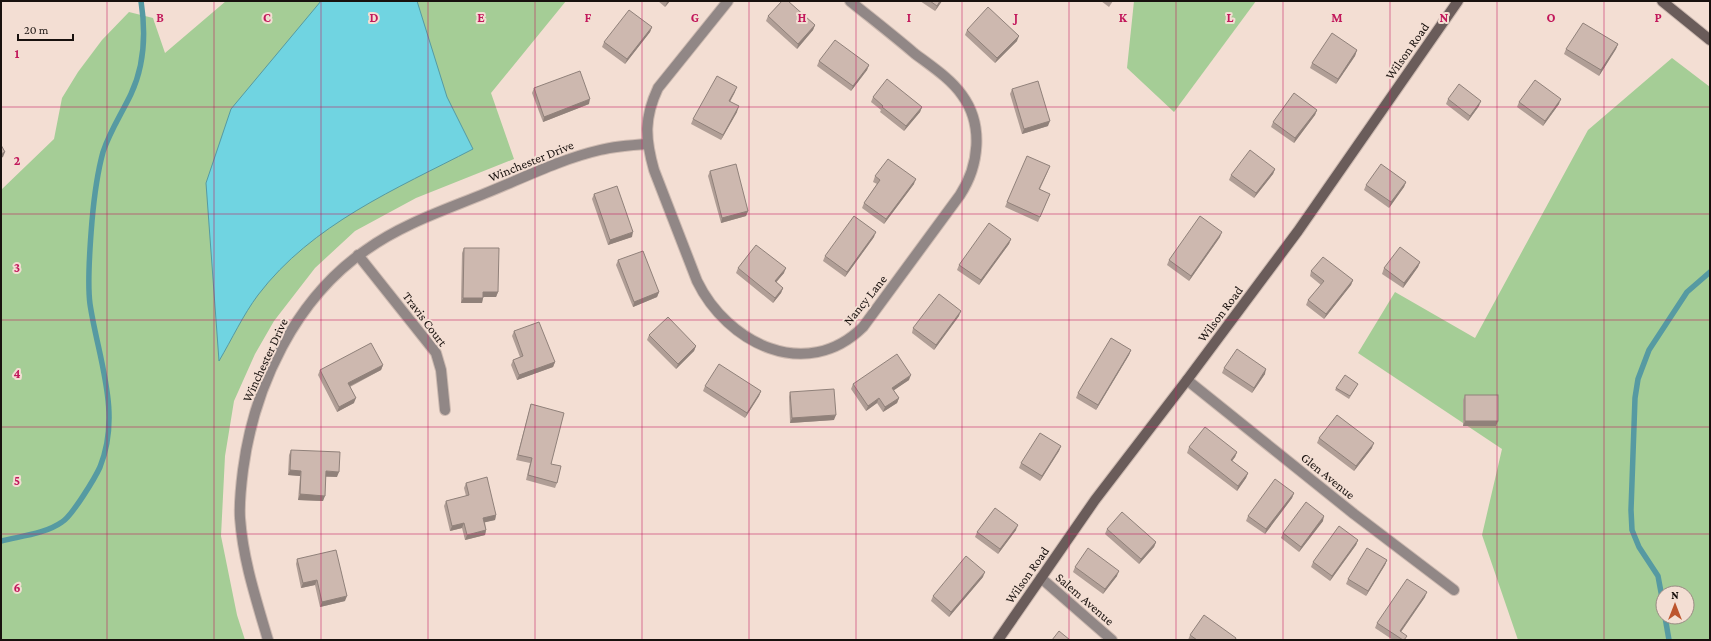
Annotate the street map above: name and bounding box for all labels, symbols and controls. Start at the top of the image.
text: B [156,10,164,25]
text: C [263,10,271,25]
text: D [370,10,379,25]
text: E [477,10,485,25]
text: F [585,10,592,25]
text: G [691,10,699,25]
text: H [798,10,807,25]
text: I [907,10,911,25]
text: J [1012,10,1018,25]
text: K [1119,10,1128,25]
text: L [1227,10,1234,25]
text: M [1331,10,1343,25]
text: N [1440,10,1449,25]
text: O [1547,10,1556,25]
text: P [1654,10,1662,25]
scale bar [18,16,73,42]
street label: Wilson Road [1382,20,1432,82]
text: 20 m [24,23,49,37]
text: 1 [15,46,20,61]
street label: Winchester Drive [486,137,576,185]
text: 2 [14,153,21,168]
text: 3 [14,260,20,275]
street label: Nancy Lane [840,272,890,328]
street label: Wilson Road [1194,283,1246,345]
street label: Travis Court [400,289,451,350]
street label: Winchester Drive [239,316,291,404]
text: 4 [13,366,21,381]
street label: Glen Avenue [1298,450,1358,502]
text: 5 [14,473,20,488]
street label: Wilson Road [1002,544,1052,606]
street label: Salem Avenue [1053,570,1117,629]
text: 6 [13,580,21,595]
north arrow [1655,585,1695,625]
text: N [1671,589,1679,601]

